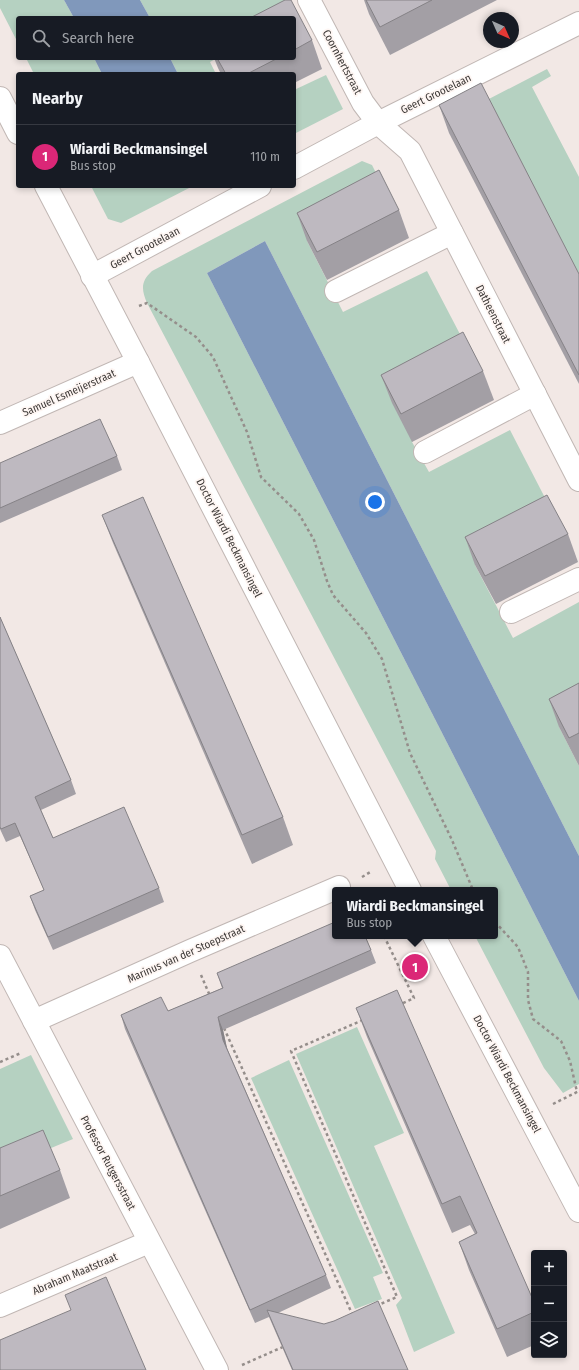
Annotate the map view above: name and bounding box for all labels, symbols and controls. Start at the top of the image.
north arrow [483,12,519,48]
search box [16,16,296,60]
icon: search [30,27,52,49]
street label: Coornhertstraat [320,27,365,97]
text: Search here [62,29,134,47]
street label: Geert Grootelaan [399,71,473,117]
text: Nearby [32,88,83,109]
text: Wiardi Beckmansingel [70,140,207,158]
text: 1 [42,149,48,164]
text: 110 m [250,149,280,164]
text: Bus stop [70,158,116,173]
street label: Geert Grootelaan [108,224,182,272]
street label: Datheenstraat [473,283,513,346]
street label: Samuel Esmeijerstraat [20,366,118,419]
street label: Doctor Wiardi Beckmansingel [193,477,265,599]
your location [365,492,385,512]
popup [332,887,498,939]
text: Wiardi Beckmansingel [346,897,484,915]
text: Bus stop [346,915,392,930]
street label: Marinus van der Stoepstraat [125,922,247,986]
pin: 1 [402,952,428,982]
street label: Doctor Wiardi Beckmansingel [470,1013,544,1135]
street label: Professor Rutgersstraat [78,1114,139,1213]
street label: Abraham Maatstraat [31,1250,120,1298]
map controls [531,1250,567,1358]
button: + [531,1250,567,1286]
button: − [531,1286,567,1322]
button: layers [531,1322,567,1358]

